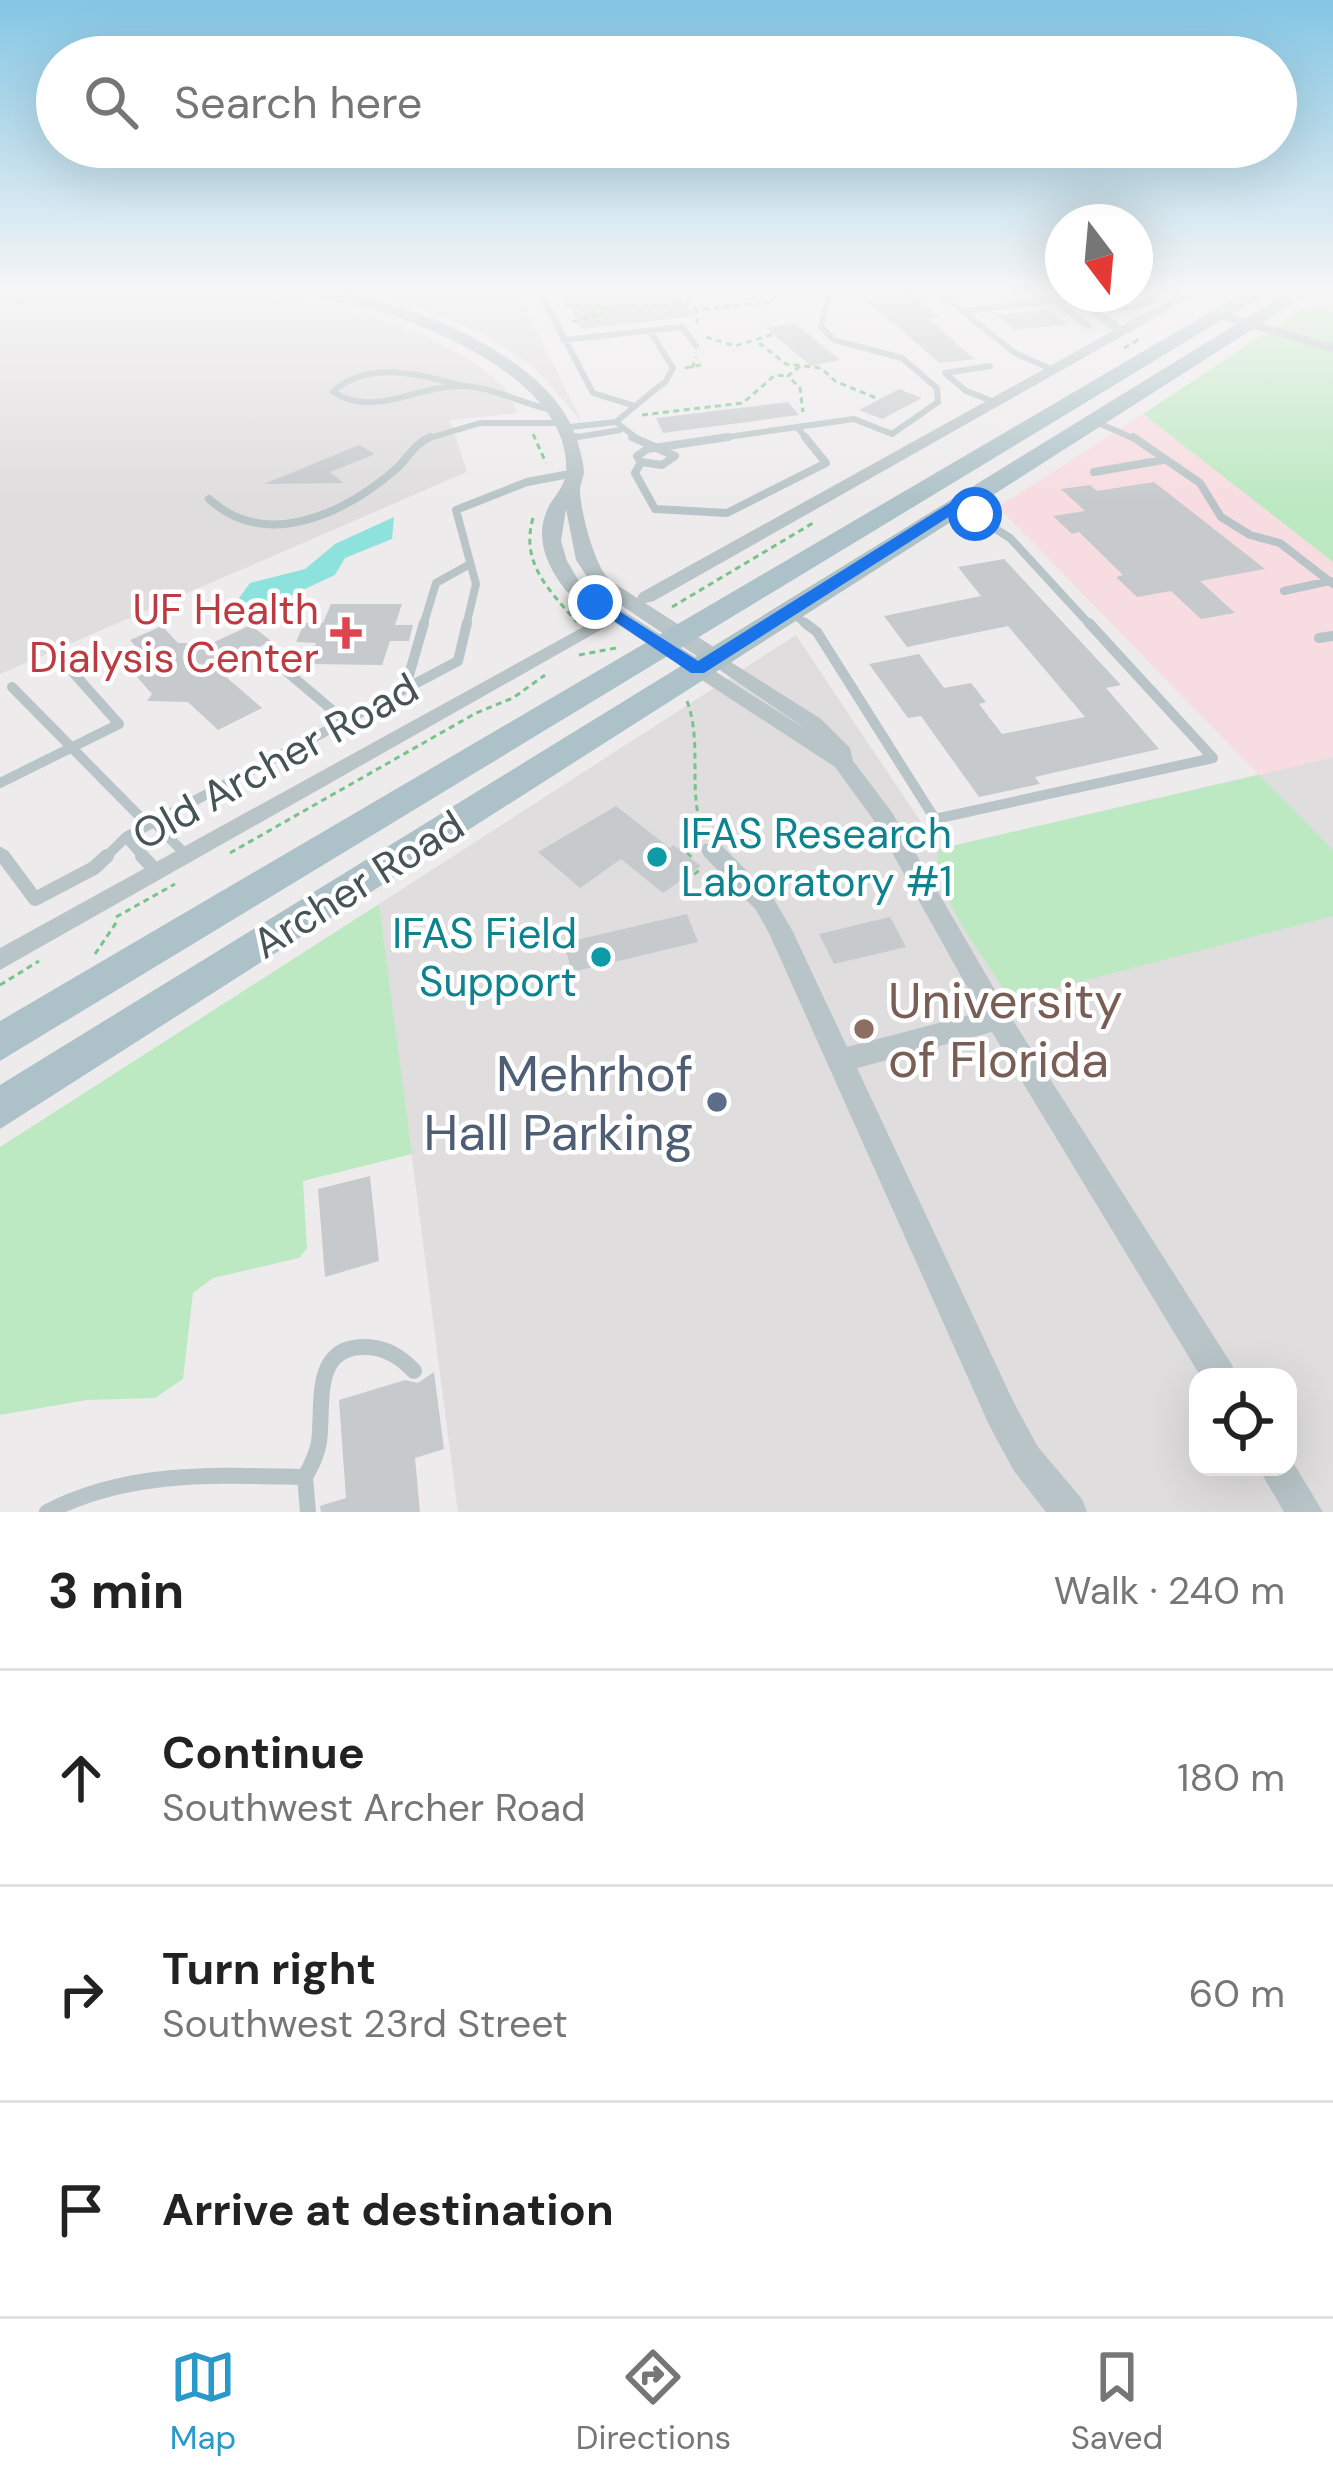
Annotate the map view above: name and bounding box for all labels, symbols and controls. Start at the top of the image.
search box [36,36,1297,168]
icon: search [78,69,144,135]
text: Search here [174,73,422,132]
north arrow [1045,204,1153,312]
route start [948,487,1002,541]
route end [568,575,622,629]
place label: UF Health Dialysis Center [29,582,319,685]
marker: UF Health Dialysis Center [330,617,362,649]
street label: Old Archer Road [123,660,428,863]
street label: Archer Road [242,798,474,971]
place label: IFAS Research Laboratory #1 [681,806,953,909]
marker: IFAS Research Laboratory #1 [644,844,670,870]
place label: IFAS Field Support [392,906,577,1009]
marker: IFAS Field Support [588,944,614,970]
place label: University of Florida [888,967,1123,1093]
marker: University of Florida [851,1016,877,1042]
place label: Mehrhof Hall Parking [424,1040,693,1166]
marker: Mehrhof Hall Parking [704,1089,730,1115]
map controls [1189,1368,1297,1476]
button: locate [1189,1368,1297,1476]
text: 3 min [48,1557,184,1624]
text: Walk · 240 m [1054,1565,1285,1616]
text: Continue [162,1723,365,1782]
icon: ahead [48,1745,114,1811]
text: 180 m [1177,1752,1285,1803]
text: Southwest Archer Road [162,1782,585,1833]
text: Turn right [162,1939,376,1998]
icon: right [48,1961,114,2027]
text: 60 m [1189,1968,1285,2019]
text: Southwest 23rd Street [162,1998,568,2049]
icon: arrive [48,2177,114,2243]
text: Arrive at destination [162,2180,614,2239]
tab: Map [170,2344,236,2459]
tab: Directions [576,2344,731,2459]
tab: Saved [1071,2344,1163,2459]

